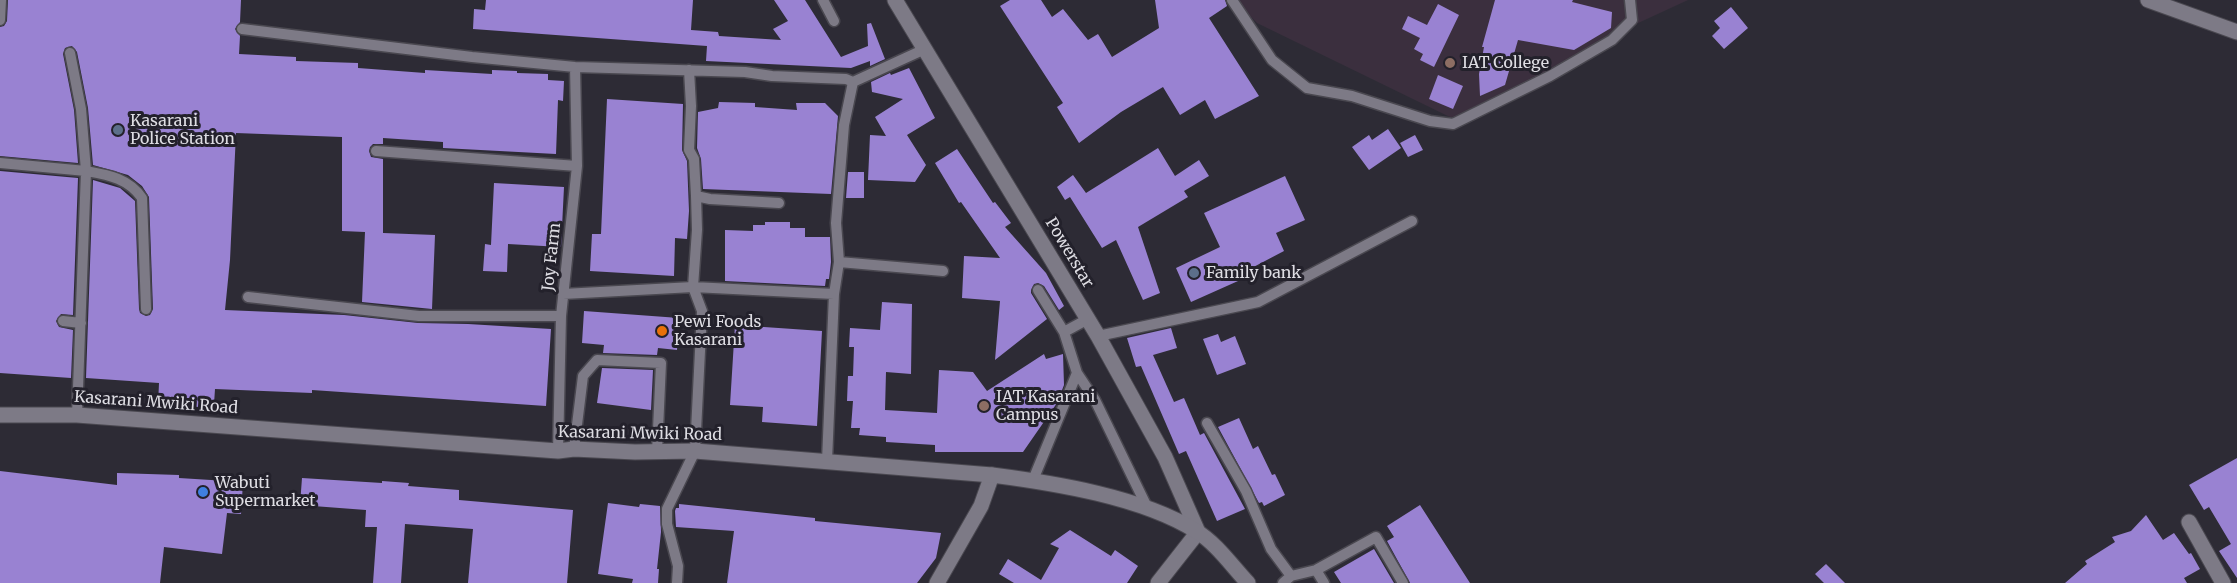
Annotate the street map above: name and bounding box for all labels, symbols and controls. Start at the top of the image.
place label: IAT College [1462,53,1549,73]
marker: IAT College [1443,56,1457,70]
place label: Kasarani Police Station [130,111,235,149]
marker: Kasarani Police Station [111,123,125,137]
street label: Powerstar [1041,215,1097,291]
street label: Joy Farm [539,222,565,292]
place label: Family bank [1206,263,1301,283]
marker: Family bank [1187,266,1201,280]
place label: Pewi Foods Kasarani [674,312,761,350]
marker: Pewi Foods Kasarani [655,324,669,338]
place label: IAT Kasarani Campus [996,387,1096,425]
street label: Kasarani Mwiki Road [73,388,239,418]
marker: IAT Kasarani Campus [977,399,991,413]
street label: Kasarani Mwiki Road [558,423,722,445]
place label: Wabuti Supermarket [215,473,316,511]
marker: Wabuti Supermarket [196,485,210,499]

